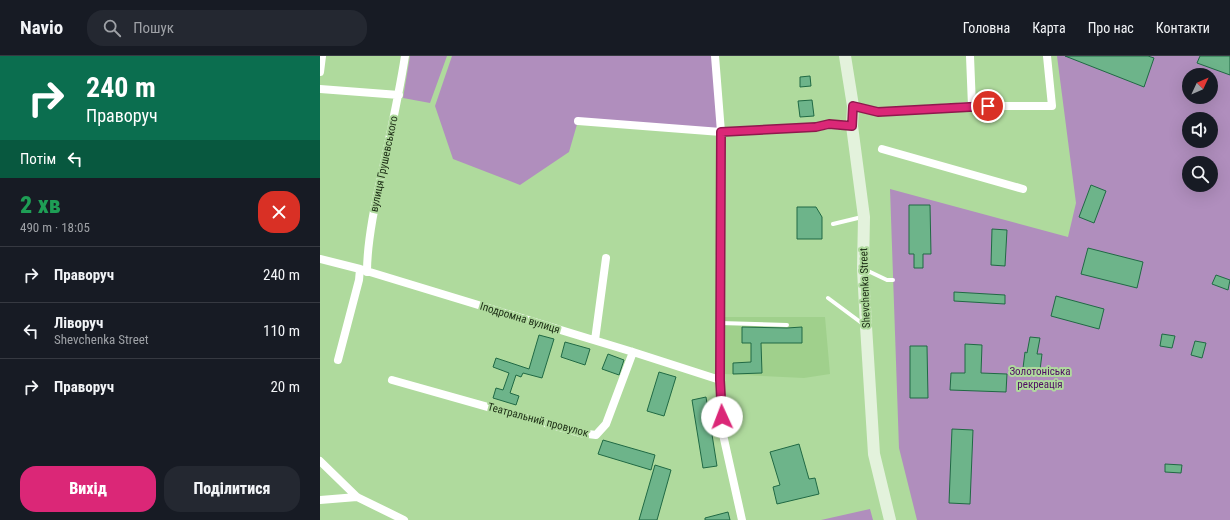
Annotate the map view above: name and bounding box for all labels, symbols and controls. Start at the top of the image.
search box [87,10,367,46]
text: Navio [20,16,63,39]
icon: search [101,17,123,39]
text: Пошук [133,19,174,37]
text: Головна [963,20,1010,36]
text: Карта [1032,20,1066,36]
text: Про нас [1088,20,1134,36]
text: Контакти [1156,20,1210,36]
north arrow [1182,68,1218,104]
map controls [1182,68,1218,192]
text: 240 m [86,71,156,104]
icon: right [20,72,72,124]
pin [971,89,1005,123]
icon: arrive [977,95,999,117]
text: Праворуч [86,105,158,126]
button: sound [1182,112,1218,148]
street label: вулиця Грушевського [367,114,401,213]
icon: left [64,148,86,170]
text: Потім [20,150,56,168]
button: search [1182,156,1218,192]
text: 2 хв [20,191,61,219]
button: close [258,191,300,233]
text: 490 m · 18:05 [20,220,90,235]
street label: Shevchenka Street [857,248,873,328]
icon: right [20,264,42,286]
text: Праворуч [54,266,114,284]
text: 240 m [263,266,300,284]
street label: Іподромна вулиця [478,300,562,336]
text: Ліворуч [54,314,103,332]
icon: left [20,320,42,342]
text: 110 m [263,322,300,340]
text: Shevchenka Street [54,332,149,347]
park label: Золотоніська рекреація [1009,365,1071,391]
icon: right [20,376,42,398]
text: Праворуч [54,378,114,396]
text: 20 m [270,378,300,396]
position arrow [701,396,743,438]
street label: Театральний провулок [486,400,591,440]
button: Вихід [20,466,156,512]
button: Поділитися [164,466,300,512]

